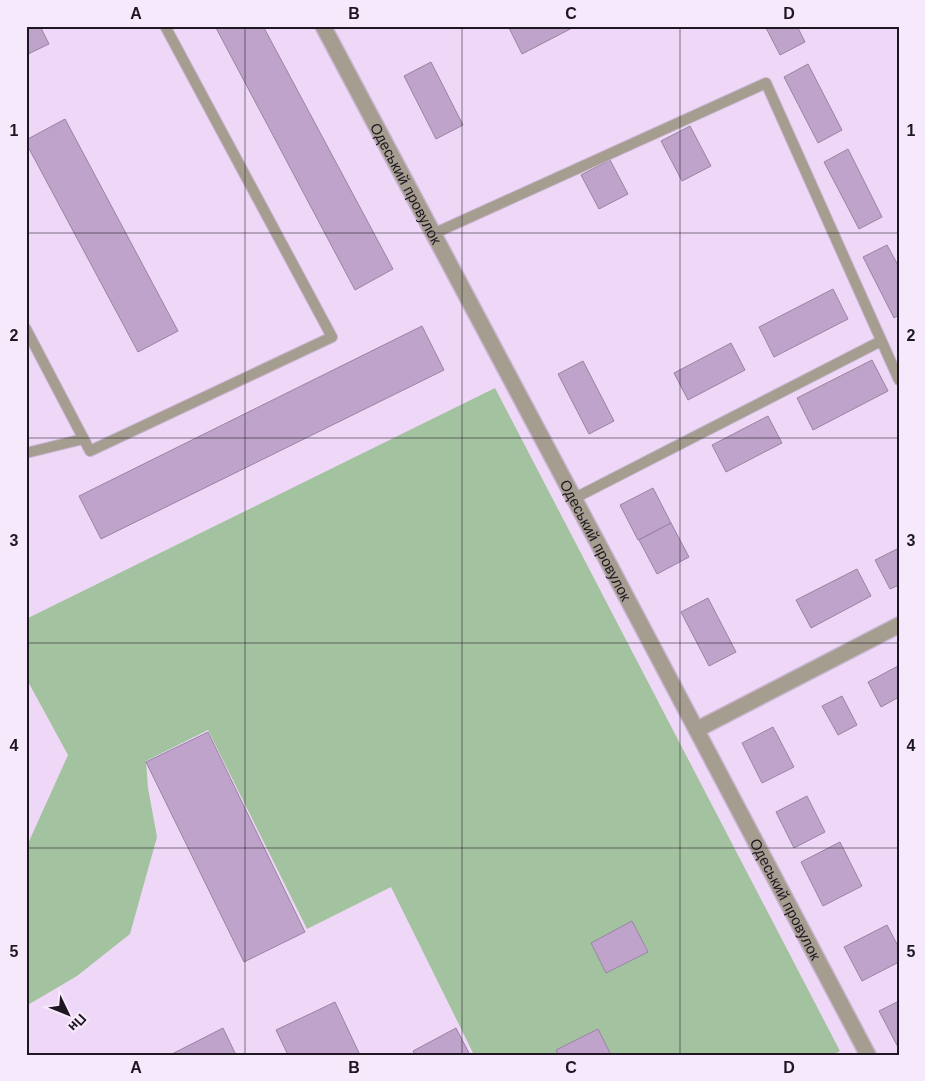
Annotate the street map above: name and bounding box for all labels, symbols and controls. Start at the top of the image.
text: A [130,5,142,22]
text: B [348,5,360,22]
text: C [565,5,577,22]
text: D [783,5,795,22]
street label: Одеський провулок [367,120,446,247]
text: 1 [10,122,19,139]
text: 1 [907,122,916,139]
text: 2 [10,327,19,344]
text: 2 [907,327,916,344]
street label: Одеський провулок [557,476,635,604]
text: 3 [10,532,19,549]
text: 3 [907,532,916,549]
text: 4 [10,737,19,754]
text: 4 [907,737,916,754]
street label: Одеський провулок [747,835,825,963]
text: 5 [10,943,19,960]
text: 5 [907,943,916,960]
north arrow [42,988,92,1038]
text: Пн [65,1011,90,1035]
text: A [130,1059,142,1076]
text: B [348,1059,360,1076]
text: C [565,1059,577,1076]
text: D [783,1059,795,1076]

